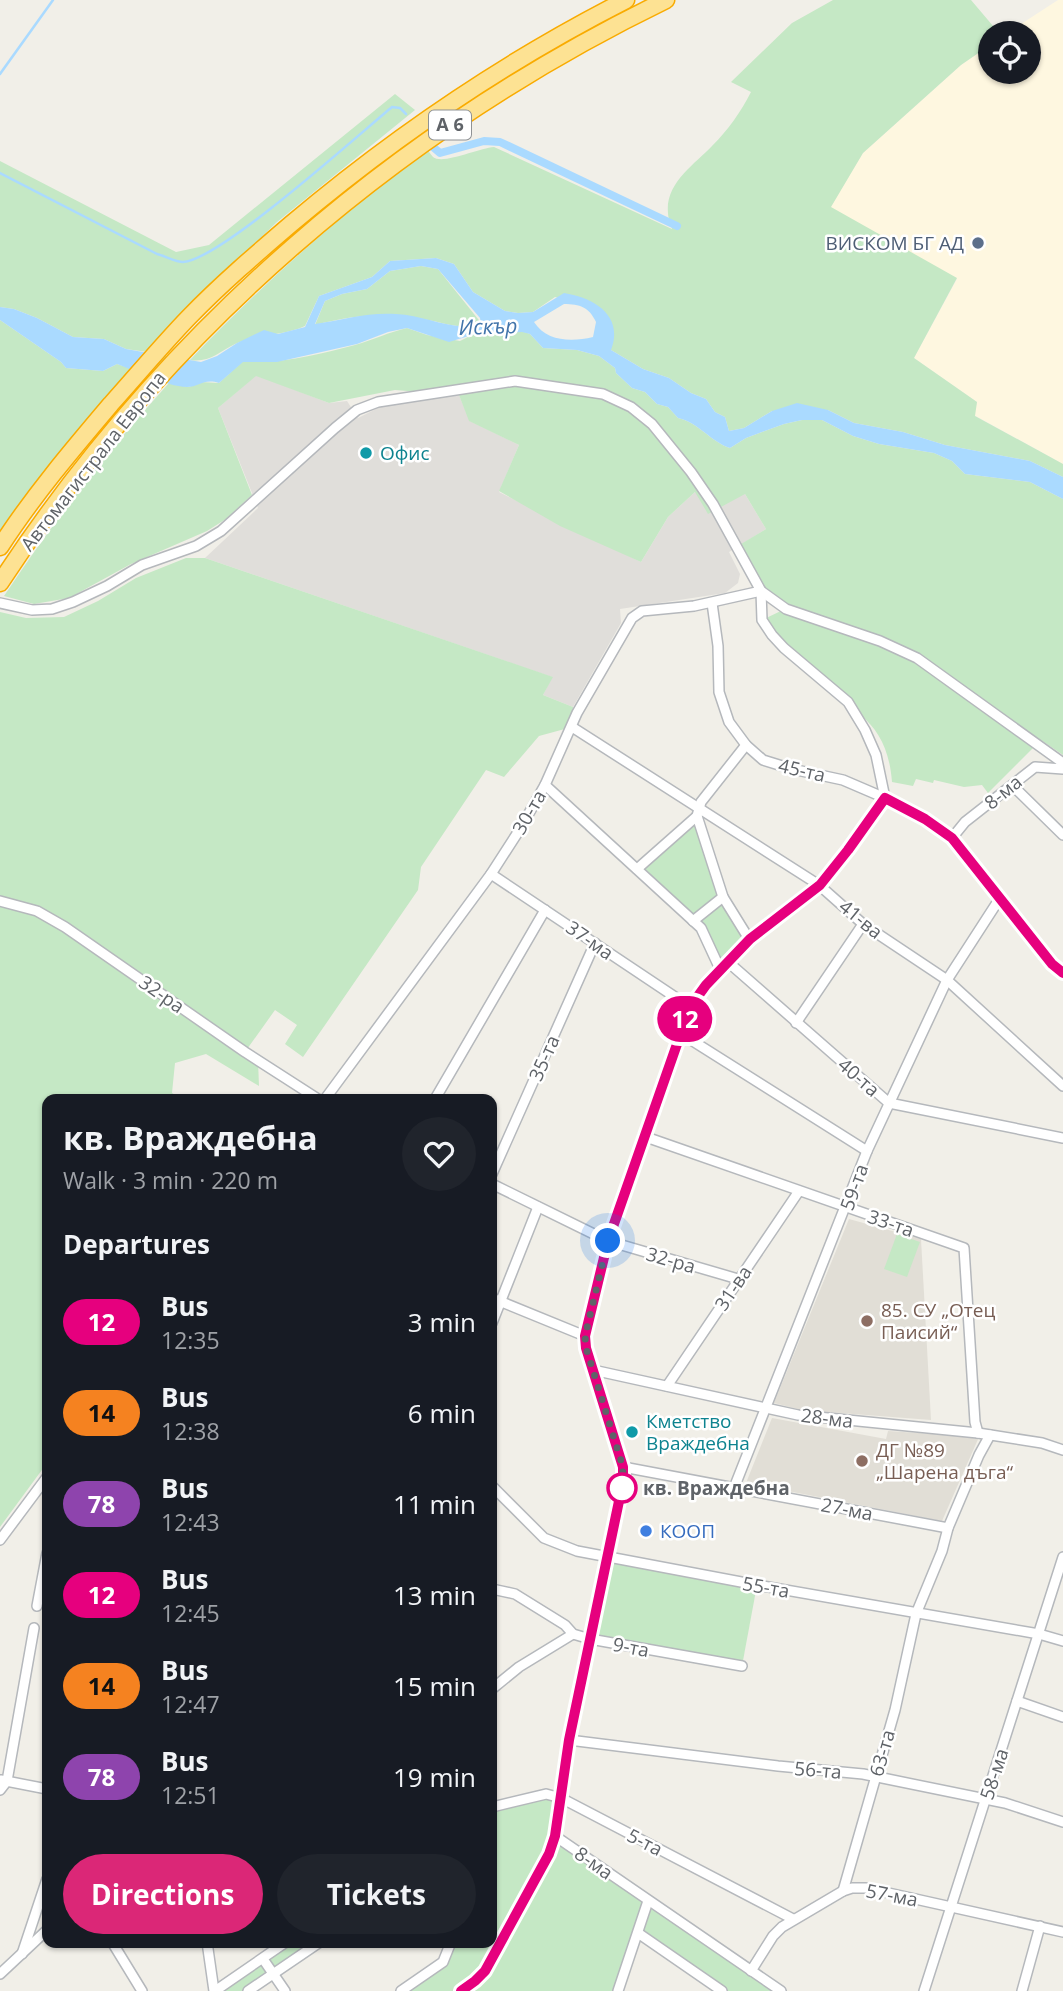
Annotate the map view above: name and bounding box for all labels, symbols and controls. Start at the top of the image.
map controls [978,21,1041,84]
button: locate [978,21,1041,84]
road number: A 6 [429,110,471,140]
place label: ВИСКОМ БГ АД [825,230,964,256]
marker: ВИСКОМ БГ АД [970,235,986,251]
water label: Искър [458,311,518,341]
street label: Автомагистрала Европа [15,366,171,556]
place label: Офис [380,440,430,466]
marker: Офис [358,445,374,461]
street label: 45-та [776,752,828,788]
street label: 8-ма [979,769,1027,815]
street label: 30-та [506,785,552,839]
street label: 41-ва [834,893,888,945]
street label: 37-ма [561,914,619,966]
street label: 32-ра [134,969,190,1019]
line badge: 12 [654,996,716,1042]
text: 12 [671,1002,699,1035]
street label: 35-та [522,1031,566,1085]
street label: 40-та [833,1052,885,1102]
text: кв. Враждебна [63,1115,318,1160]
button: heart [402,1117,476,1191]
street label: 59-та [834,1160,874,1214]
text: Walk · 3 min · 220 m [63,1164,278,1196]
street label: 33-та [864,1203,918,1243]
your location [590,1223,625,1258]
text: Departures [63,1226,210,1262]
street label: 32-ра [643,1241,699,1279]
street label: 31-ва [708,1260,758,1316]
text: Bus [161,1288,208,1324]
place label: 85. СУ „Отец Паисий“ [881,1297,995,1345]
text: 3 min [408,1304,476,1340]
text: 12 [88,1305,115,1338]
marker: 85. СУ „Отец Паисий“ [859,1313,875,1329]
text: 12:35 [161,1324,220,1356]
text: Bus [161,1379,208,1415]
text: 6 min [408,1395,476,1431]
text: 14 [88,1396,115,1429]
street label: 28-ма [799,1402,855,1434]
place label: Кметство Враждебна [646,1408,750,1456]
text: 12:38 [161,1415,220,1447]
marker: Кметство Враждебна [624,1424,640,1440]
place label: ДГ №89 „Шарена дъга“ [876,1437,1013,1485]
marker: ДГ №89 „Шарена дъга“ [854,1453,870,1469]
text: Bus [161,1470,208,1506]
marker: кв. Враждебна [607,1473,637,1503]
place label: кв. Враждебна [643,1475,790,1501]
text: 11 min [393,1486,476,1522]
text: 78 [88,1487,115,1520]
street label: 27-ма [819,1491,875,1527]
text: 12:43 [161,1506,220,1538]
place label: КООП [660,1518,715,1544]
marker: КООП [638,1523,654,1539]
text: Bus [161,1561,208,1597]
street label: 55-та [740,1570,792,1604]
text: 13 min [393,1577,476,1613]
text: 12 [88,1578,115,1611]
text: 12:45 [161,1597,220,1629]
street label: 9-та [611,1631,651,1663]
text: Bus [161,1652,208,1688]
text: 15 min [393,1668,476,1704]
text: 14 [88,1669,115,1702]
text: 12:47 [161,1688,220,1720]
street label: 63-та [863,1727,901,1779]
text: Bus [161,1743,208,1779]
street label: 58-ма [974,1745,1014,1803]
street label: 56-та [793,1755,843,1785]
text: 19 min [393,1759,476,1795]
text: 78 [88,1760,115,1793]
text: 12:51 [161,1779,220,1811]
street label: 5-та [623,1822,667,1862]
street label: 8-ма [570,1840,618,1886]
button: Directions [63,1854,263,1934]
button: Tickets [277,1854,476,1934]
street label: 57-ма [864,1877,920,1913]

